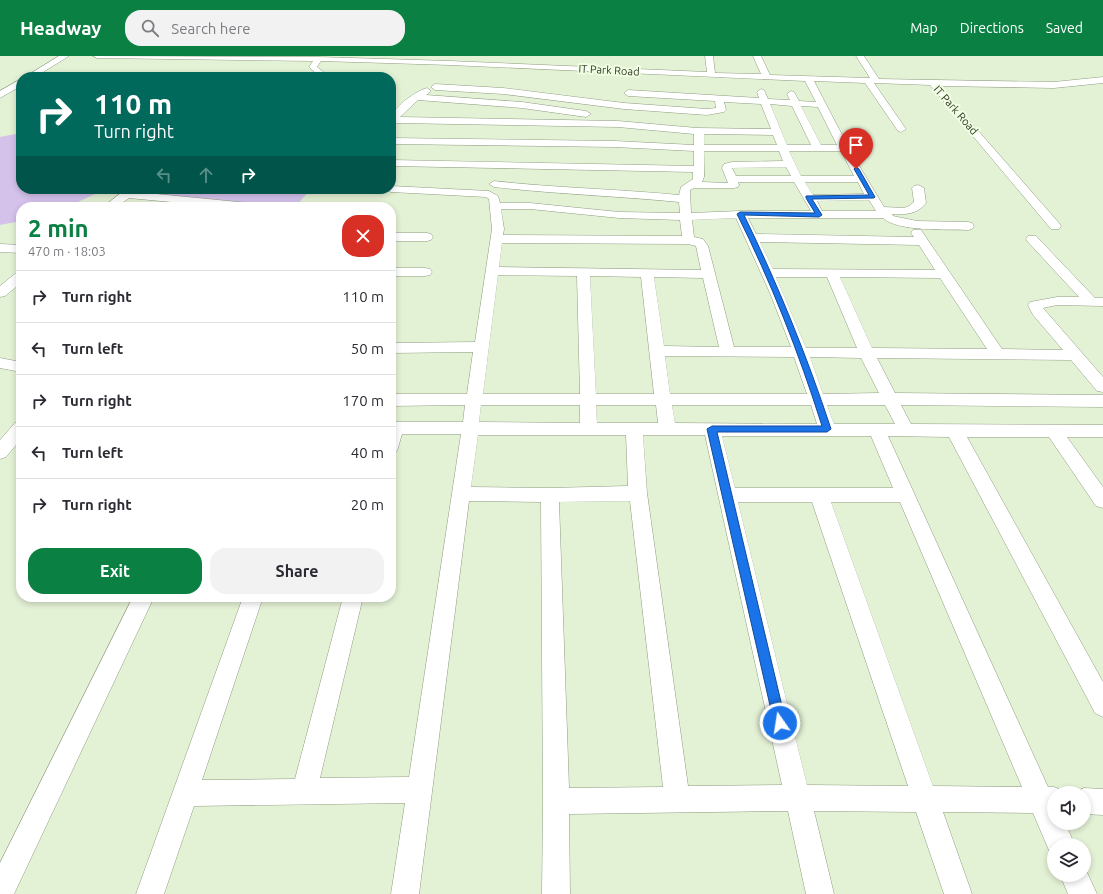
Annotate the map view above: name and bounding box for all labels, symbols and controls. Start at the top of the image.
search box [125,10,405,46]
text: Headway [20,17,101,39]
icon: search [139,17,161,39]
text: Search here [171,20,251,37]
text: Map [910,20,938,36]
text: Directions [960,20,1024,36]
text: Saved [1046,20,1083,36]
street label: IT Park Road [578,62,640,78]
street label: IT Park Road [931,83,981,137]
icon: right [28,88,80,140]
text: 110 m [94,88,172,119]
text: Turn right [94,121,174,141]
pin [839,128,873,169]
icon: arrive [845,134,867,156]
icon: left [153,164,175,186]
icon: ahead [195,164,217,186]
icon: right [237,164,259,186]
text: 2 min [28,215,89,242]
button: close [342,215,384,257]
text: 470 m · 18:03 [28,244,106,258]
icon: right [28,286,50,308]
text: Turn right [62,288,132,305]
text: 110 m [342,288,384,305]
icon: left [28,338,50,360]
text: Turn left [62,340,123,357]
text: 50 m [351,340,384,357]
icon: right [28,390,50,412]
text: Turn right [62,392,132,409]
text: 170 m [342,392,384,409]
icon: left [28,442,50,464]
text: Turn left [62,444,123,461]
text: 40 m [351,444,384,461]
icon: right [28,494,50,516]
text: Turn right [62,496,132,513]
text: 20 m [351,496,384,513]
button: Exit [28,548,202,594]
button: Share [210,548,384,594]
position arrow [759,702,801,744]
map controls [1047,786,1091,882]
button: sound [1047,786,1091,830]
button: layers [1047,838,1091,882]

